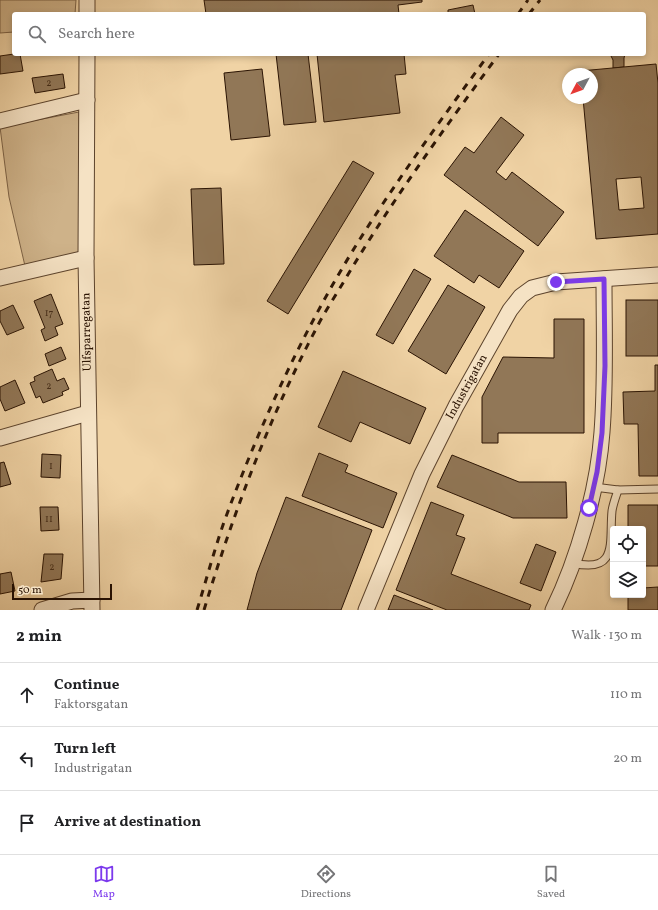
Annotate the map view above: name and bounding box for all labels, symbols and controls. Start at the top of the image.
search box [12,12,646,56]
icon: search [26,23,48,45]
text: Search here [58,24,135,45]
north arrow [562,68,598,104]
house number: 2 [46,76,52,90]
route end [547,273,565,291]
street label: Ulfsparregatan [78,292,96,372]
house number: 17 [45,306,54,320]
street label: Industrigatan [442,352,492,422]
house number: 2 [46,379,52,393]
house number: 1 [49,459,53,473]
route start [580,499,598,517]
house number: 11 [45,512,53,526]
map controls [610,526,646,598]
button: locate [610,526,646,562]
house number: 2 [49,560,55,574]
button: layers [610,562,646,598]
scale bar [12,582,112,601]
text: 50 m [18,583,42,598]
text: 2 min [16,625,62,648]
text: Walk · 130 m [571,627,642,645]
text: Continue [54,675,119,696]
icon: ahead [16,684,38,706]
text: 110 m [610,686,642,704]
text: Faktorsgatan [54,696,128,714]
text: Turn left [54,739,116,760]
icon: left [16,748,38,770]
text: 20 m [613,750,642,768]
text: Industrigatan [54,760,132,778]
icon: arrive [16,812,38,834]
text: Arrive at destination [54,812,201,833]
tab: Map [93,863,115,902]
tab: Directions [301,863,351,902]
tab: Saved [537,863,565,902]

